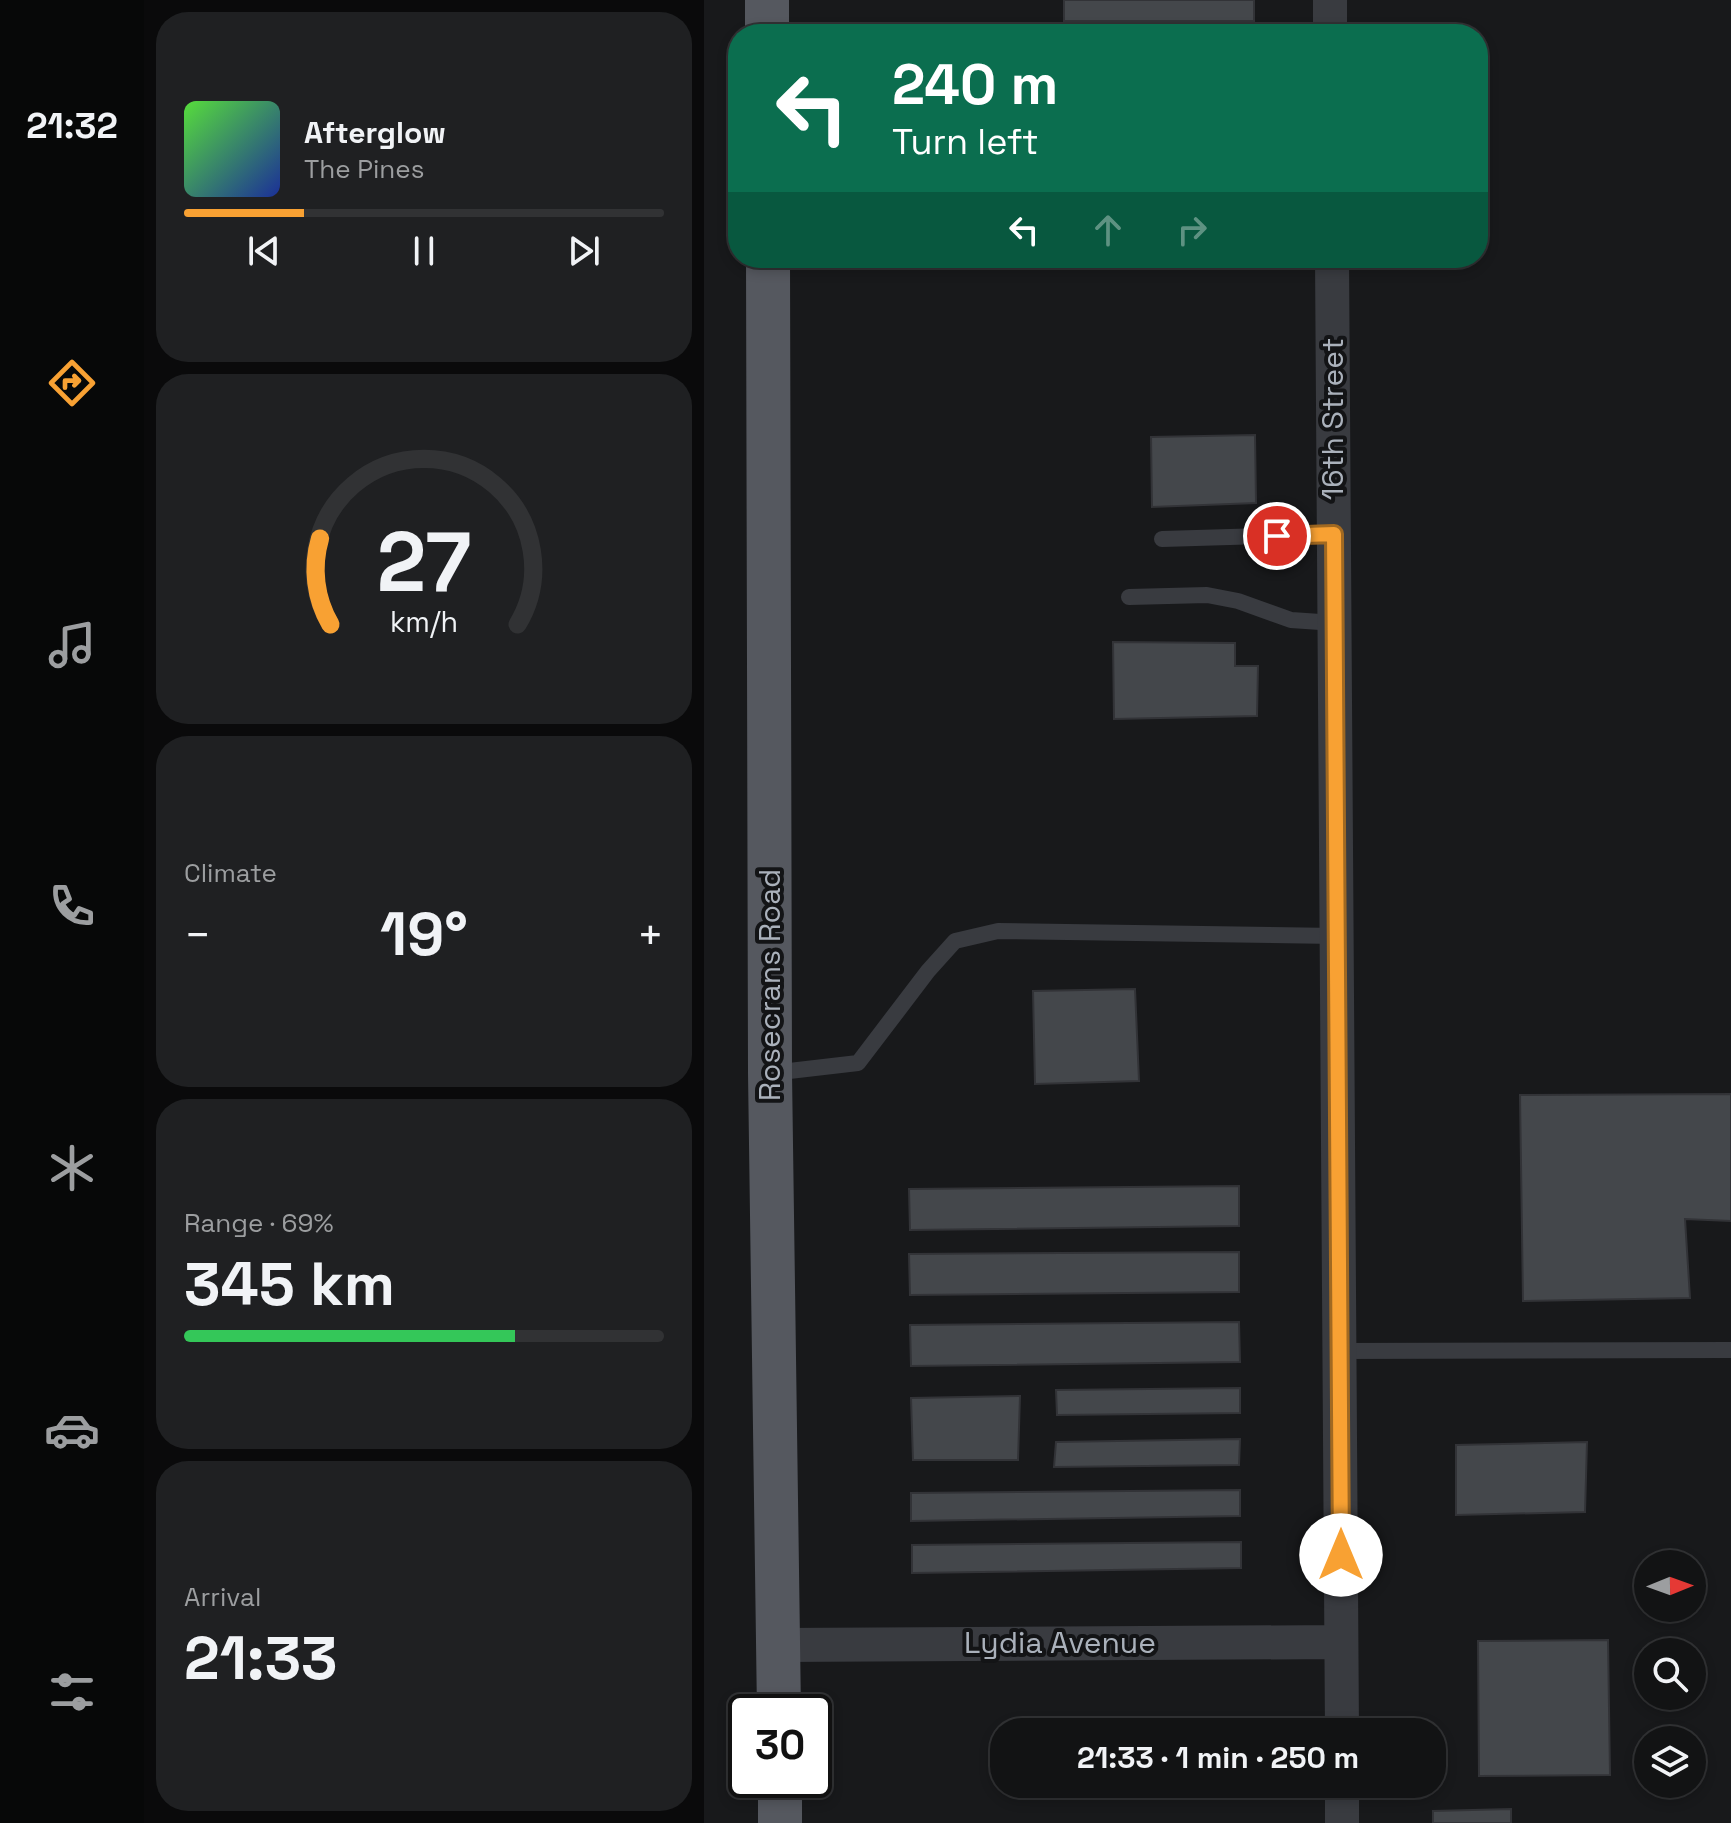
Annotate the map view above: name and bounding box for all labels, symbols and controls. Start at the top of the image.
text: 240 m [892,49,1058,120]
icon: left [760,56,864,160]
text: 21:32 [26,103,118,149]
text: Afterglow [304,113,446,152]
text: Turn left [892,119,1039,165]
text: The Pines [304,152,424,186]
icon: left [1002,208,1046,252]
icon: ahead [1086,208,1130,252]
icon: right [1170,208,1214,252]
icon: previous [242,229,286,273]
icon: pause [402,229,446,273]
icon: next [562,229,606,273]
street label: 16th Street [1313,338,1352,500]
icon: directions [44,355,100,411]
pin [1243,502,1311,570]
text: 27 [377,509,471,615]
icon: arrive [1255,514,1299,558]
text: km/h [390,604,458,640]
icon: music [44,617,100,673]
text: Climate [184,856,277,890]
street label: Rosecrans Road [750,869,789,1101]
icon: phone [44,878,100,934]
text: 19° [380,896,468,973]
text: − [184,907,211,963]
text: + [637,907,664,963]
icon: climate [44,1140,100,1196]
text: Range · 69% [184,1206,334,1240]
text: 345 km [184,1246,395,1323]
icon: car [44,1402,100,1458]
position arrow [1299,1513,1383,1597]
north arrow [1634,1550,1706,1622]
map controls [1634,1550,1706,1798]
text: Arrival [184,1580,261,1614]
text: 21:33 [184,1620,338,1697]
street label: Lydia Avenue [964,1623,1156,1662]
button: search [1634,1638,1706,1710]
icon: filters [44,1664,100,1720]
speed limit sign: 30 [728,1694,832,1798]
button: layers [1634,1726,1706,1798]
text: 21:33 · 1 min · 250 m [1077,1738,1359,1777]

